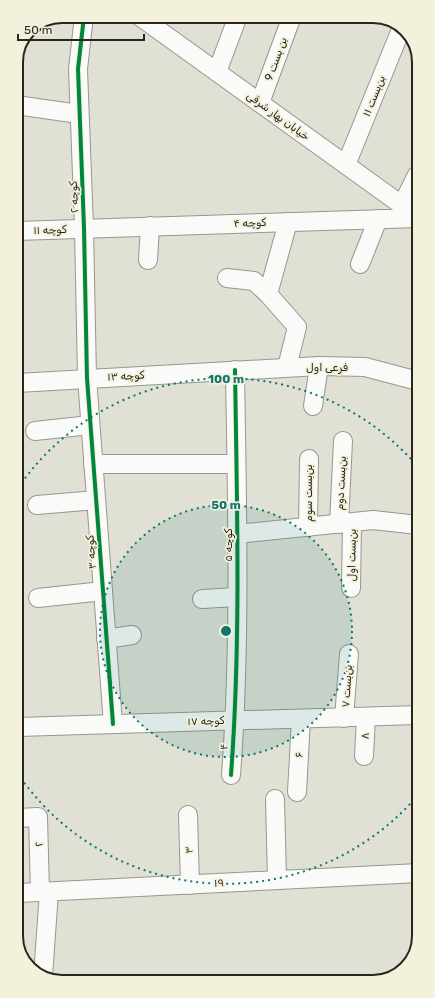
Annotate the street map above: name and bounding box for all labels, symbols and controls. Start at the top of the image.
scale bar [18,16,144,42]
text: 50 m [24,23,52,37]
street label: بن بست 9 [262,35,290,83]
street label: بن‌بست ۱۱ [360,74,388,118]
street label: خیابان بهار شرقی [244,89,312,143]
street label: کوچه ۲ [67,181,82,213]
street label: کوچه ۴ [233,216,267,231]
street label: کوچه ۱۱ [33,223,67,238]
street label: فرعی اول [306,361,348,375]
street label: کوچه ۱۳ [107,369,145,384]
text: 100 m [208,372,244,386]
street label: بن‌بست دوم [333,456,350,510]
street label: بن‌بست سوم [302,464,316,522]
text: 50 m [211,498,241,512]
street label: کوچه ۵ [222,528,236,562]
street label: بن‌بست اول [345,529,360,581]
street label: کوچه ۳ [83,535,100,569]
centre of rings [219,624,233,638]
street label: بن‌بست ۷ [339,664,355,708]
street label: کوچه ۱۷ [187,714,225,729]
street label: ۸ [358,732,372,740]
street label: ۴ [217,743,231,751]
street label: ۶ [292,752,306,758]
street label: ۲ [32,841,46,847]
street label: ۳ [182,846,196,854]
street label: ۱۹ [214,876,224,890]

